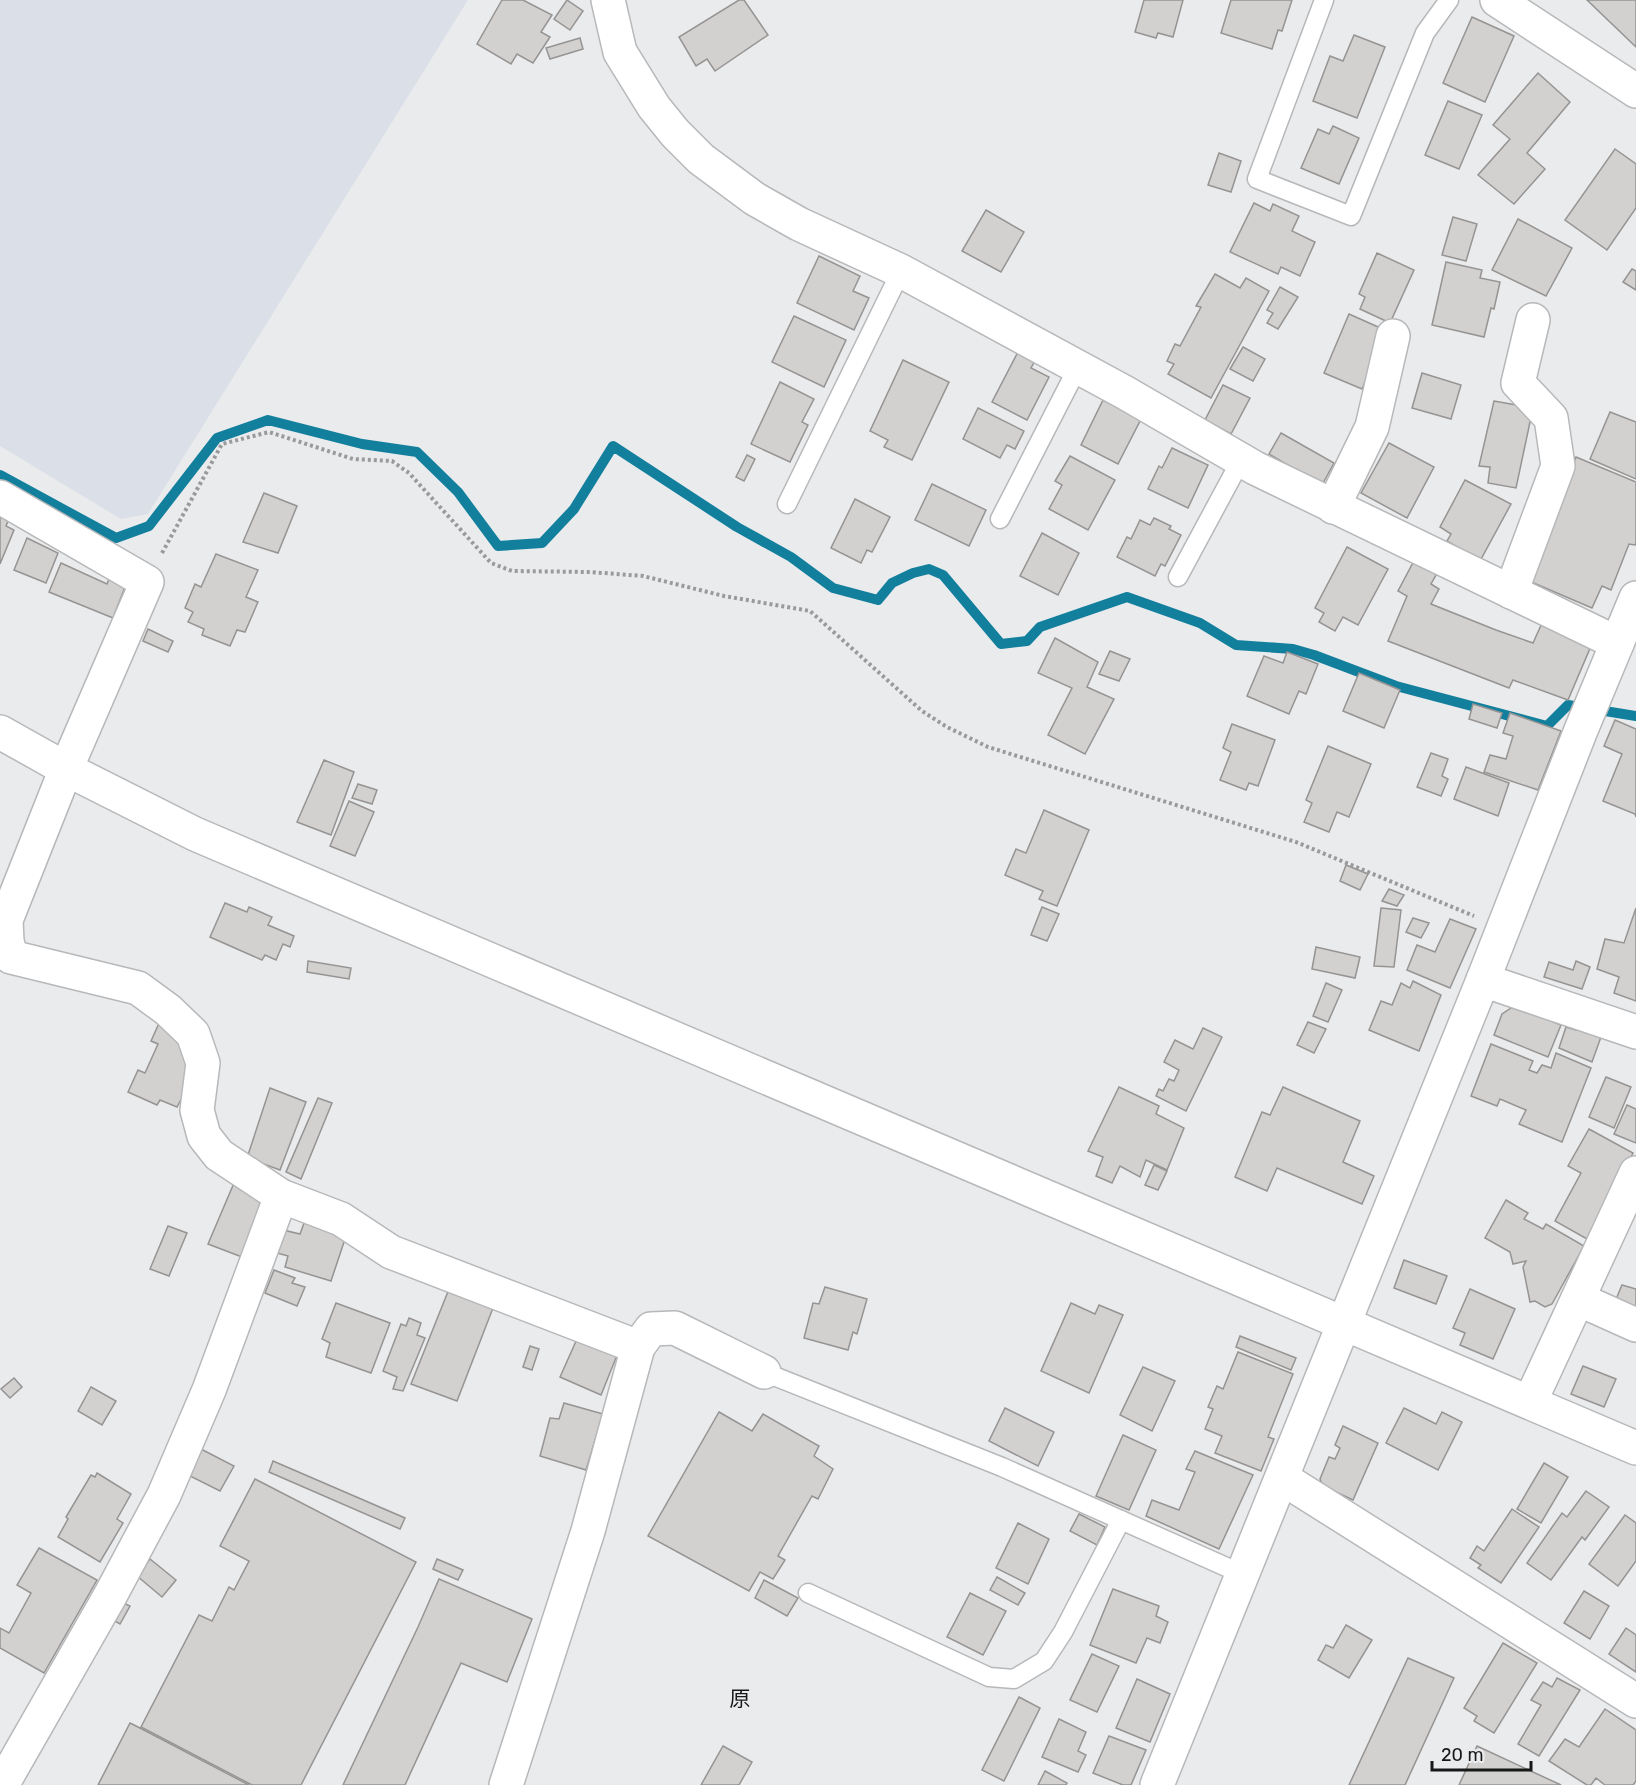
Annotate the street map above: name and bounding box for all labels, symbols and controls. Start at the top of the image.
district label: 原 [730,1686,751,1711]
scale bar [1432,1734,1531,1772]
text: 20 m [1441,1744,1483,1766]

